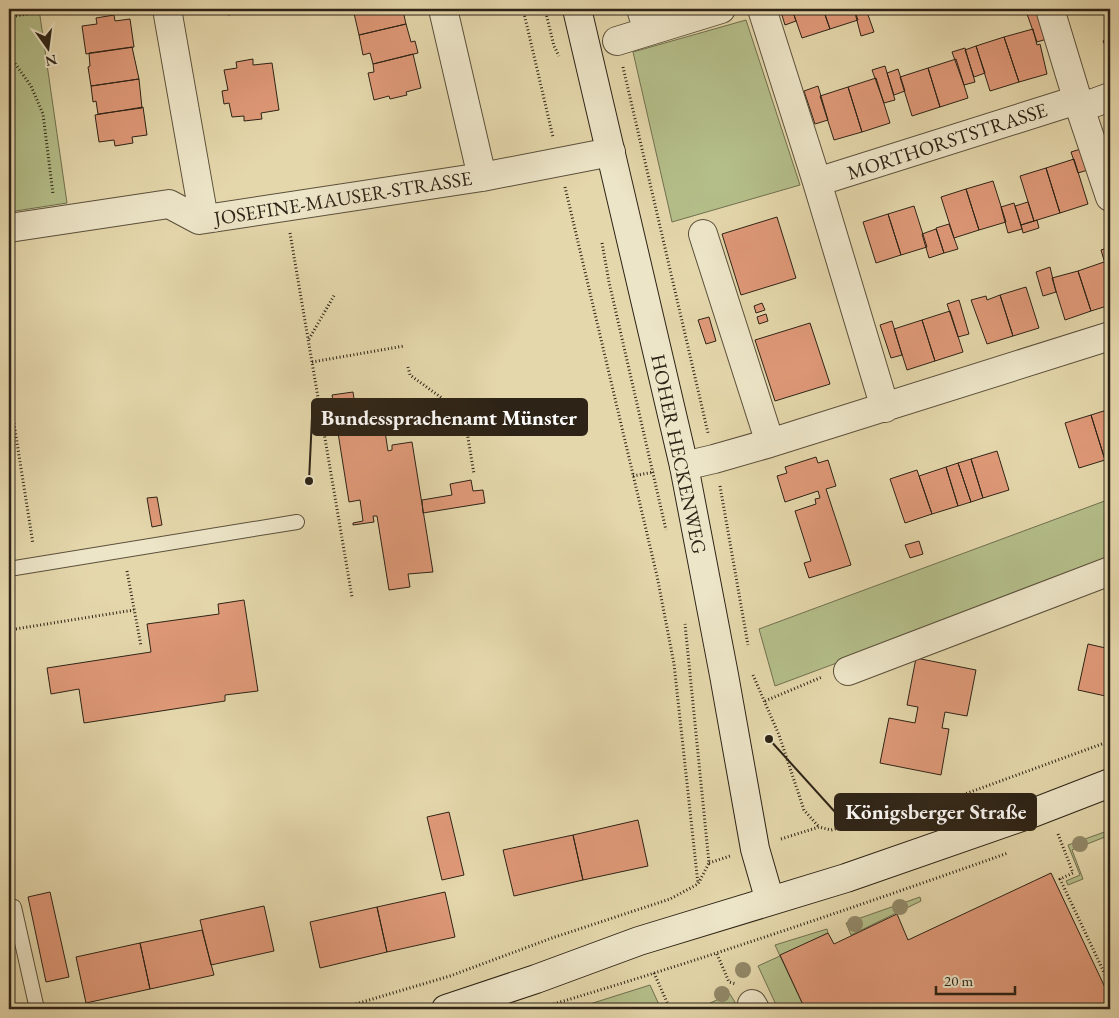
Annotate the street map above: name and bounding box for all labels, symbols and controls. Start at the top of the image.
north arrow [22,22,72,72]
text: N [43,51,59,71]
street label: MORTHORSTSTRASSE [844,96,1050,186]
street label: JOSEFINE-MAUSER-STRASSE [210,165,474,232]
street label: HOHER HECKENWEG [645,352,713,556]
callout: Bundessprachenamt Münster [312,399,587,435]
text: Bundessprachenamt Münster [321,404,577,431]
callout: Königsberger Straße [835,794,1036,830]
text: Königsberger Straße [846,798,1027,825]
scale bar [936,963,1015,995]
text: 20 m [944,971,973,990]

